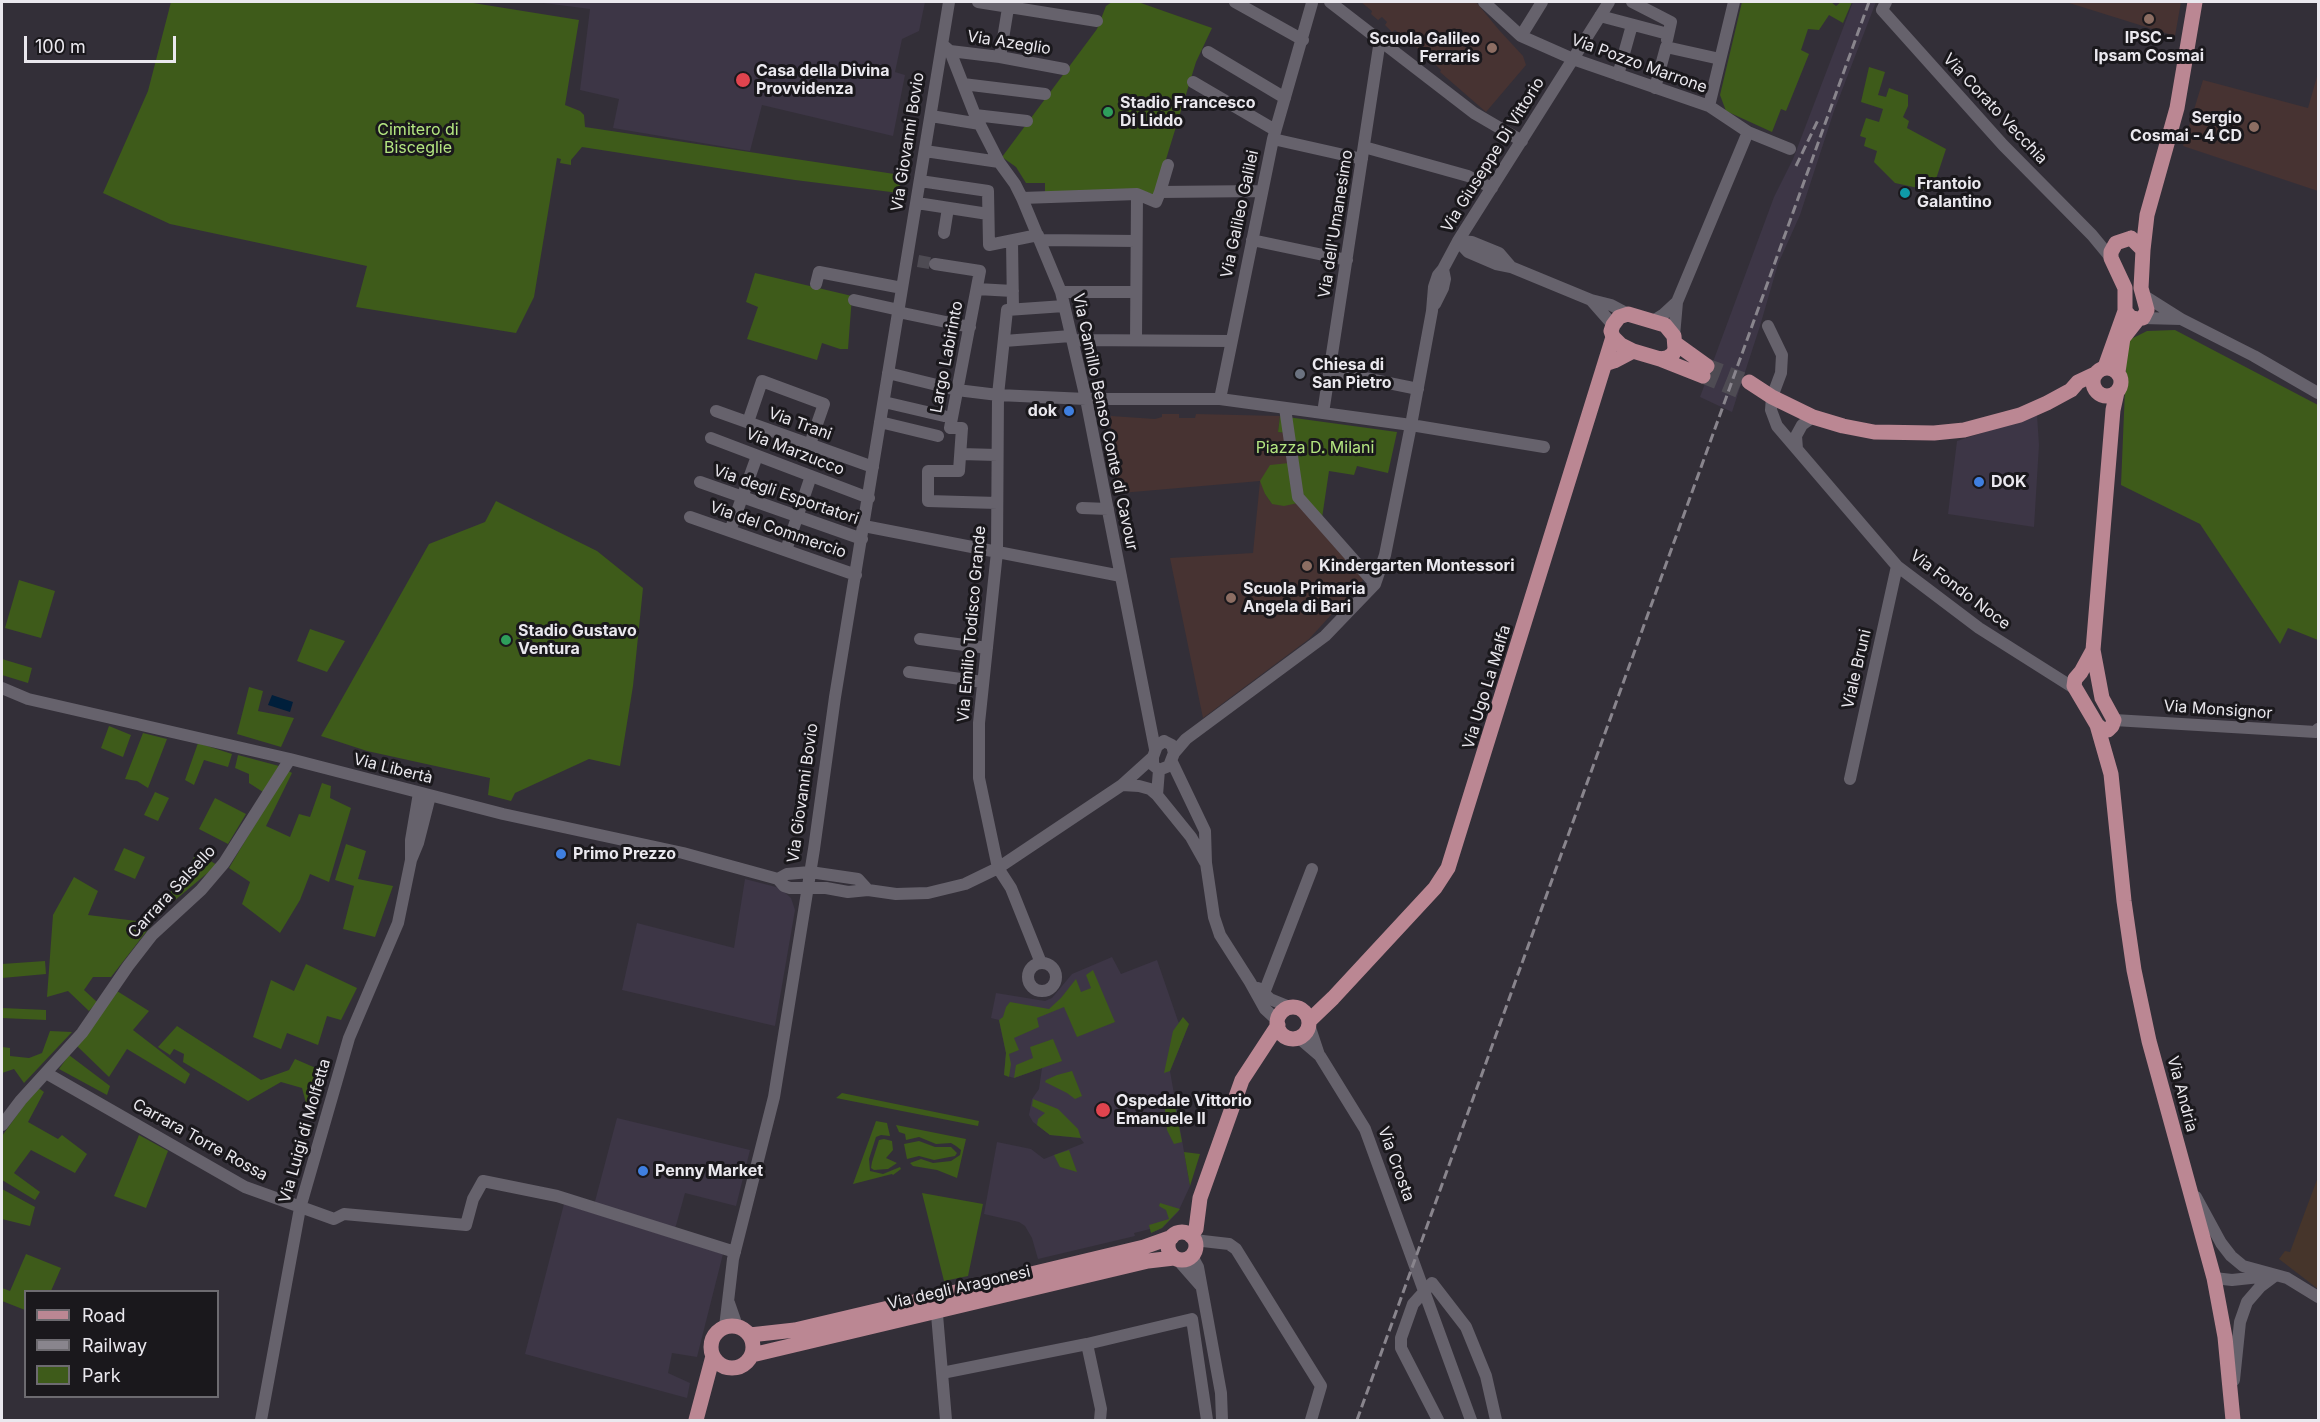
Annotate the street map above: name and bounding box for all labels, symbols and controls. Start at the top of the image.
marker: IPSC - Ipsam Cosmai [2142,12,2156,26]
scale bar [27,24,178,62]
street label: Via Azeglio [966,27,1052,59]
place label: IPSC - Ipsam Cosmai [2094,28,2204,66]
place label: Scuola Galileo Ferraris [1369,29,1480,67]
street label: Via Pozzo Marrone [1568,30,1710,98]
text: 100 m [35,36,86,57]
marker: Scuola Galileo Ferraris [1485,41,1499,55]
street label: Via Corato Vecchia [1939,50,2051,168]
place label: Casa della Divina Provvidenza [756,61,890,99]
marker: Casa della Divina Provvidenza [734,71,752,89]
street label: Via Giovanni Bovio [887,71,929,213]
street label: Via Giuseppe Di Vittorio [1437,74,1549,236]
place label: Stadio Francesco Di Liddo [1120,93,1255,131]
marker: Stadio Francesco Di Liddo [1101,105,1115,119]
place label: Sergio Cosmai - 4 CD [2130,108,2242,146]
park label: Cimitero di Bisceglie [377,120,459,158]
marker: Sergio Cosmai - 4 CD [2247,120,2261,134]
street label: Via Galileo Galilei [1217,148,1263,280]
street label: Via dell'Umanesimo [1315,149,1357,299]
place label: Frantoio Galantino [1917,174,1992,212]
marker: Frantoio Galantino [1898,186,1912,200]
street label: Via Camillo Benso Conte di Cavour [1068,292,1142,552]
street label: Largo Labirinto [927,299,967,415]
place label: Chiesa di San Pietro [1312,355,1392,393]
marker: Chiesa di San Pietro [1293,367,1307,381]
place label: dok [1028,401,1057,421]
street label: Via Trani [766,404,834,444]
marker: dok [1062,404,1076,418]
street label: Via Marzucco [743,424,847,480]
park label: Piazza D. Milani [1256,438,1374,458]
street label: Via degli Esportatori [711,461,861,529]
place label: DOK [1991,472,2026,492]
marker: DOK [1972,475,1986,489]
street label: Via del Commercio [707,498,849,562]
street label: Via Emilio Todisco Grande [954,525,990,723]
street label: Via Fondo Noce [1906,546,2014,634]
place label: Kindergarten Montessori [1319,556,1514,576]
marker: Kindergarten Montessori [1300,559,1314,573]
place label: Scuola Primaria Angela di Bari [1243,579,1366,617]
marker: Scuola Primaria Angela di Bari [1224,591,1238,605]
place label: Stadio Gustavo Ventura [518,621,637,659]
street label: Via Ugo La Malfa [1459,623,1515,751]
street label: Viale Bruni [1839,627,1875,711]
marker: Stadio Gustavo Ventura [499,633,513,647]
street label: Via Monsignor [2163,697,2273,723]
street label: Via Giovanni Bovio [784,722,822,864]
street label: Via Libertà [351,750,435,788]
street label: Carrara Salsello [124,842,220,942]
place label: Primo Prezzo [573,844,676,864]
marker: Primo Prezzo [554,847,568,861]
street label: Via Andria [2163,1054,2201,1134]
street label: Via Luigi di Molfetta [275,1057,335,1205]
place label: Ospedale Vittorio Emanuele II [1116,1091,1252,1129]
street label: Carrara Torre Rossa [129,1095,271,1185]
marker: Ospedale Vittorio Emanuele II [1094,1101,1112,1119]
street label: Via Crosta [1374,1124,1418,1204]
place label: Penny Market [655,1161,763,1181]
marker: Penny Market [636,1164,650,1178]
street label: Via degli Aragonesi [886,1262,1032,1314]
legend [24,1290,219,1398]
text: Road [82,1305,125,1326]
text: Railway [82,1335,147,1356]
text: Park [82,1365,121,1386]

